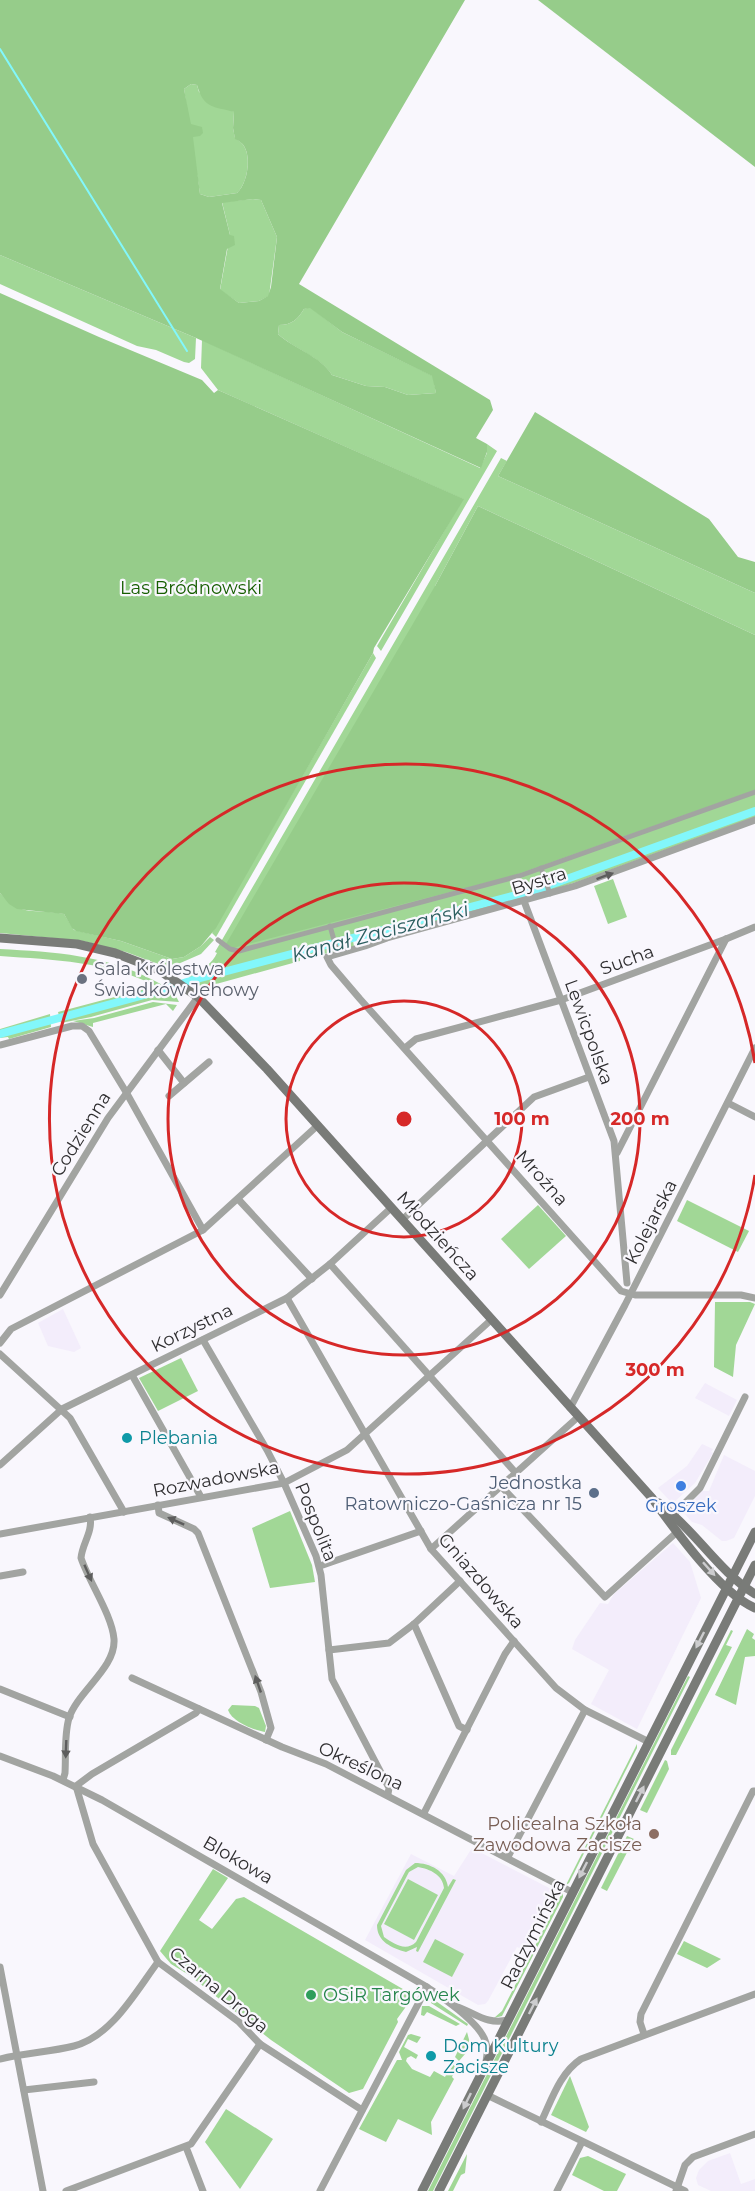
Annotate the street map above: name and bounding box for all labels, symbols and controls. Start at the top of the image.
park label: Las Bródnowski [120,577,262,599]
street label: Bystra [509,862,569,900]
one-way arrow [596,870,614,880]
water label: Kanał Zaciszański [289,897,472,967]
street label: Sucha [597,940,657,980]
place label: Sala Królestwa Świadków Jehowy [94,958,259,1001]
marker: Sala Królestwa Świadków Jehowy [75,972,89,986]
street label: Lewicpolska [560,976,618,1088]
street label: Codzienna [46,1088,116,1180]
text: 100 m [494,1108,550,1130]
text: 200 m [610,1108,670,1130]
centre of rings [394,1109,414,1129]
street label: Mroźna [511,1146,573,1210]
street label: Kolejarska [620,1176,682,1268]
street label: Młodzieńcza [392,1187,484,1285]
street label: Korzystna [147,1299,237,1357]
text: 300 m [624,1359,685,1381]
place label: Plebania [139,1427,218,1449]
marker: Plebania [120,1431,134,1445]
street label: Rozwadowska [151,1456,281,1502]
place label: Jednostka Ratowniczo-Gaśnicza nr 15 [344,1472,582,1515]
street label: Pospolita [290,1479,342,1565]
marker: Groszek [674,1479,688,1493]
marker: Jednostka Ratowniczo-Gaśnicza nr 15 [587,1486,601,1500]
place label: Groszek [645,1495,717,1517]
one-way arrow [167,1516,184,1525]
street label: Gniazdowska [433,1529,529,1633]
one-way arrow [702,1561,716,1576]
one-way arrow [83,1564,92,1581]
one-way arrow [695,1632,705,1649]
one-way arrow [253,1675,263,1693]
street label: Określona [315,1737,407,1795]
one-way arrow [62,1740,71,1759]
one-way arrow [635,1786,645,1803]
place label: Policealna Szkoła Zawodowa Zacisze [473,1813,642,1856]
marker: Policealna Szkoła Zawodowa Zacisze [647,1827,661,1841]
street label: Blokowa [199,1831,277,1889]
one-way arrow [578,1862,588,1879]
street label: Radzymińska [496,1875,570,1993]
street label: Czarna Droga [165,1942,273,2038]
place label: OSiR Targówek [323,1984,460,2006]
marker: OSiR Targówek [304,1988,318,2002]
one-way arrow [528,1997,537,2014]
place label: Dom Kultury Zacisze [443,2035,559,2078]
marker: Dom Kultury Zacisze [424,2049,438,2063]
one-way arrow [463,2092,472,2109]

